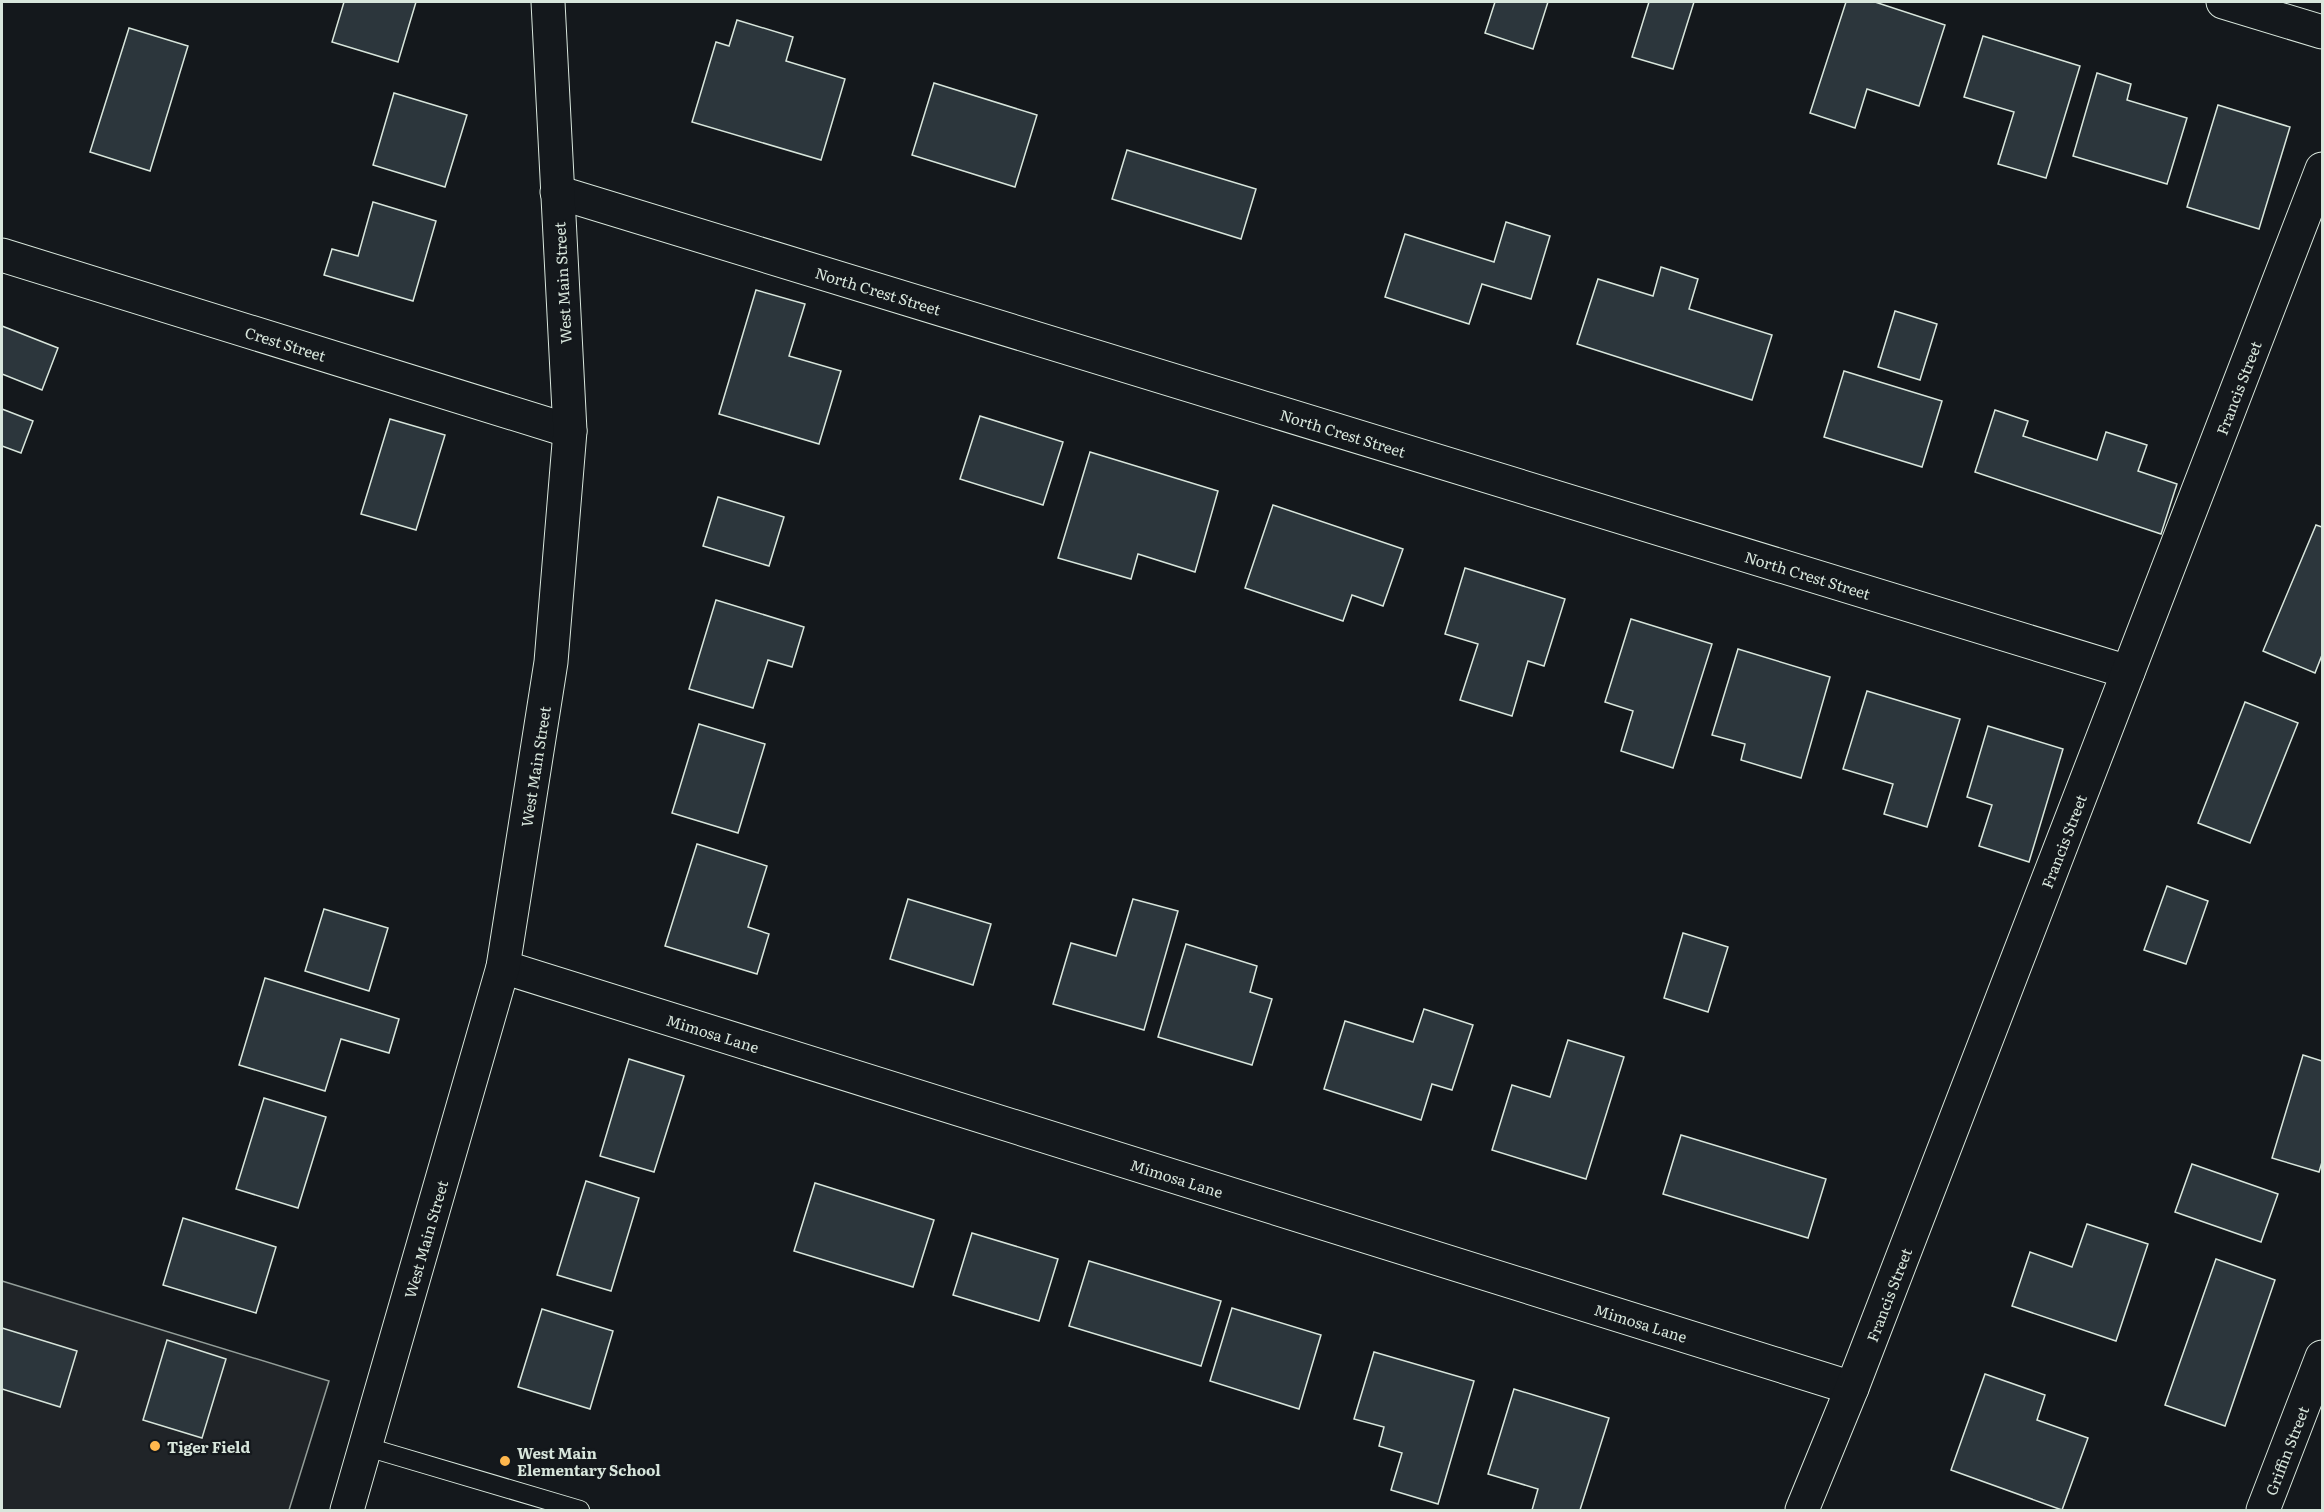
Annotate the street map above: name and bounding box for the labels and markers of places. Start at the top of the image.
place label: Tiger Field [167,1435,250,1458]
marker: Tiger Field [148,1439,162,1453]
place label: West Main Elementary School [517,1441,661,1481]
marker: West Main Elementary School [498,1454,512,1468]

